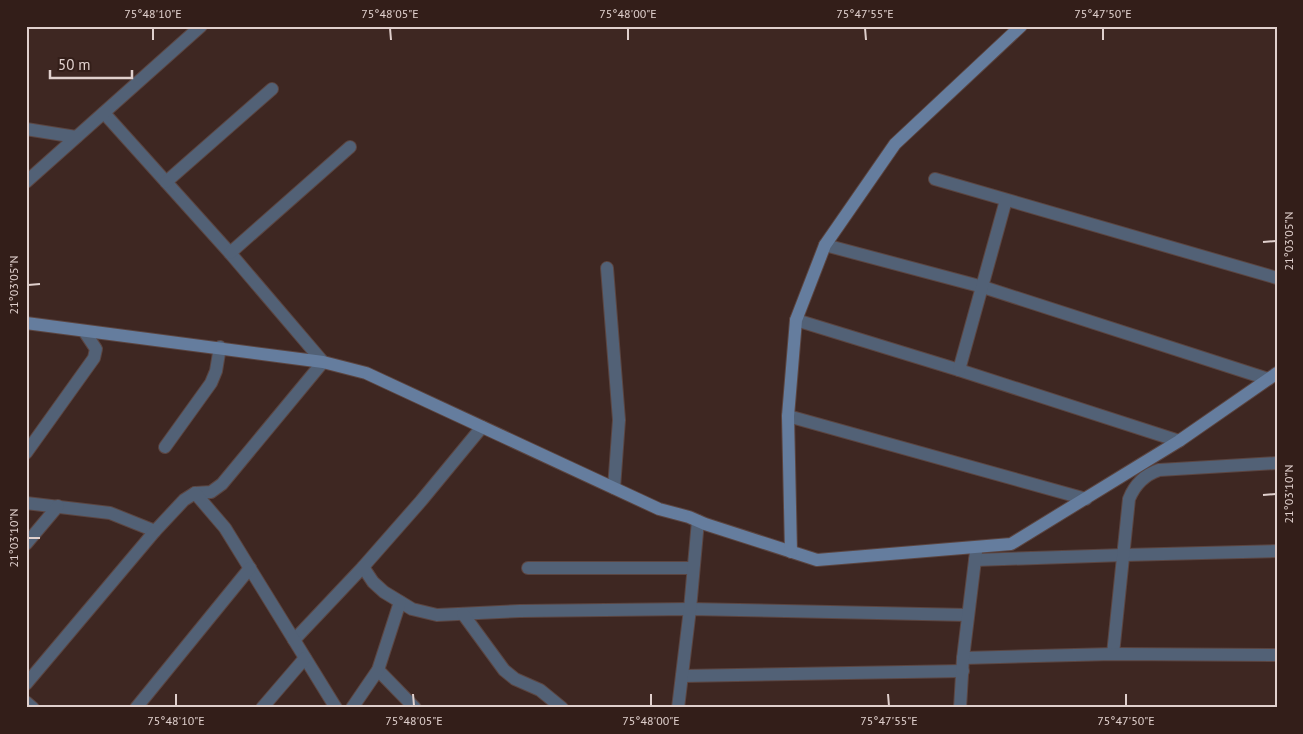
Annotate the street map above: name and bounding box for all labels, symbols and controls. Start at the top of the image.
text: 75°48'10"E [124,6,182,21]
text: 75°48'05"E [361,6,419,21]
text: 75°48'00"E [599,6,657,21]
text: 75°47'55"E [836,6,894,21]
text: 75°47'50"E [1074,6,1132,21]
scale bar [50,48,132,80]
text: 50 m [58,55,91,74]
text: 21°03'05"N [1281,211,1296,271]
text: 21°03'05"N [6,255,21,315]
text: 21°03'10"N [1281,464,1296,524]
text: 21°03'10"N [6,508,21,568]
text: 75°48'10"E [147,713,205,728]
text: 75°48'05"E [385,713,443,728]
text: 75°48'00"E [622,713,680,728]
text: 75°47'55"E [860,713,918,728]
text: 75°47'50"E [1097,713,1155,728]

